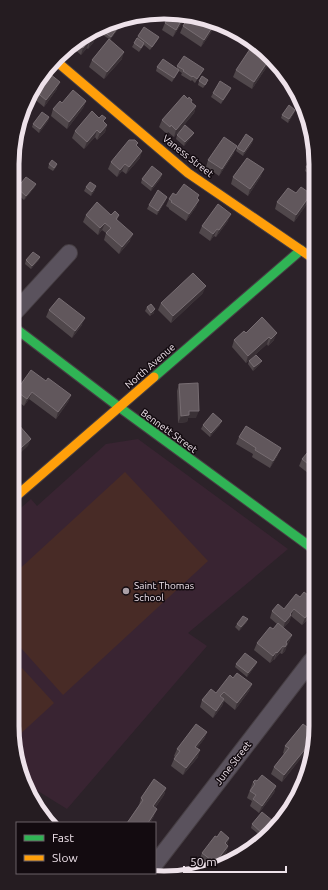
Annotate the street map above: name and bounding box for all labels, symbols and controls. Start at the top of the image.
street label: Vaness Street [160,133,216,179]
street label: North Avenue [123,341,177,391]
street label: Bennett Street [139,407,199,455]
place label: Saint Thomas School [134,580,194,603]
marker: Saint Thomas School [121,586,131,596]
street label: June Street [213,739,253,787]
legend [16,822,156,874]
text: Fast [52,831,74,844]
scale bar [184,848,286,874]
text: Slow [52,851,78,864]
text: 50 m [190,855,217,868]

